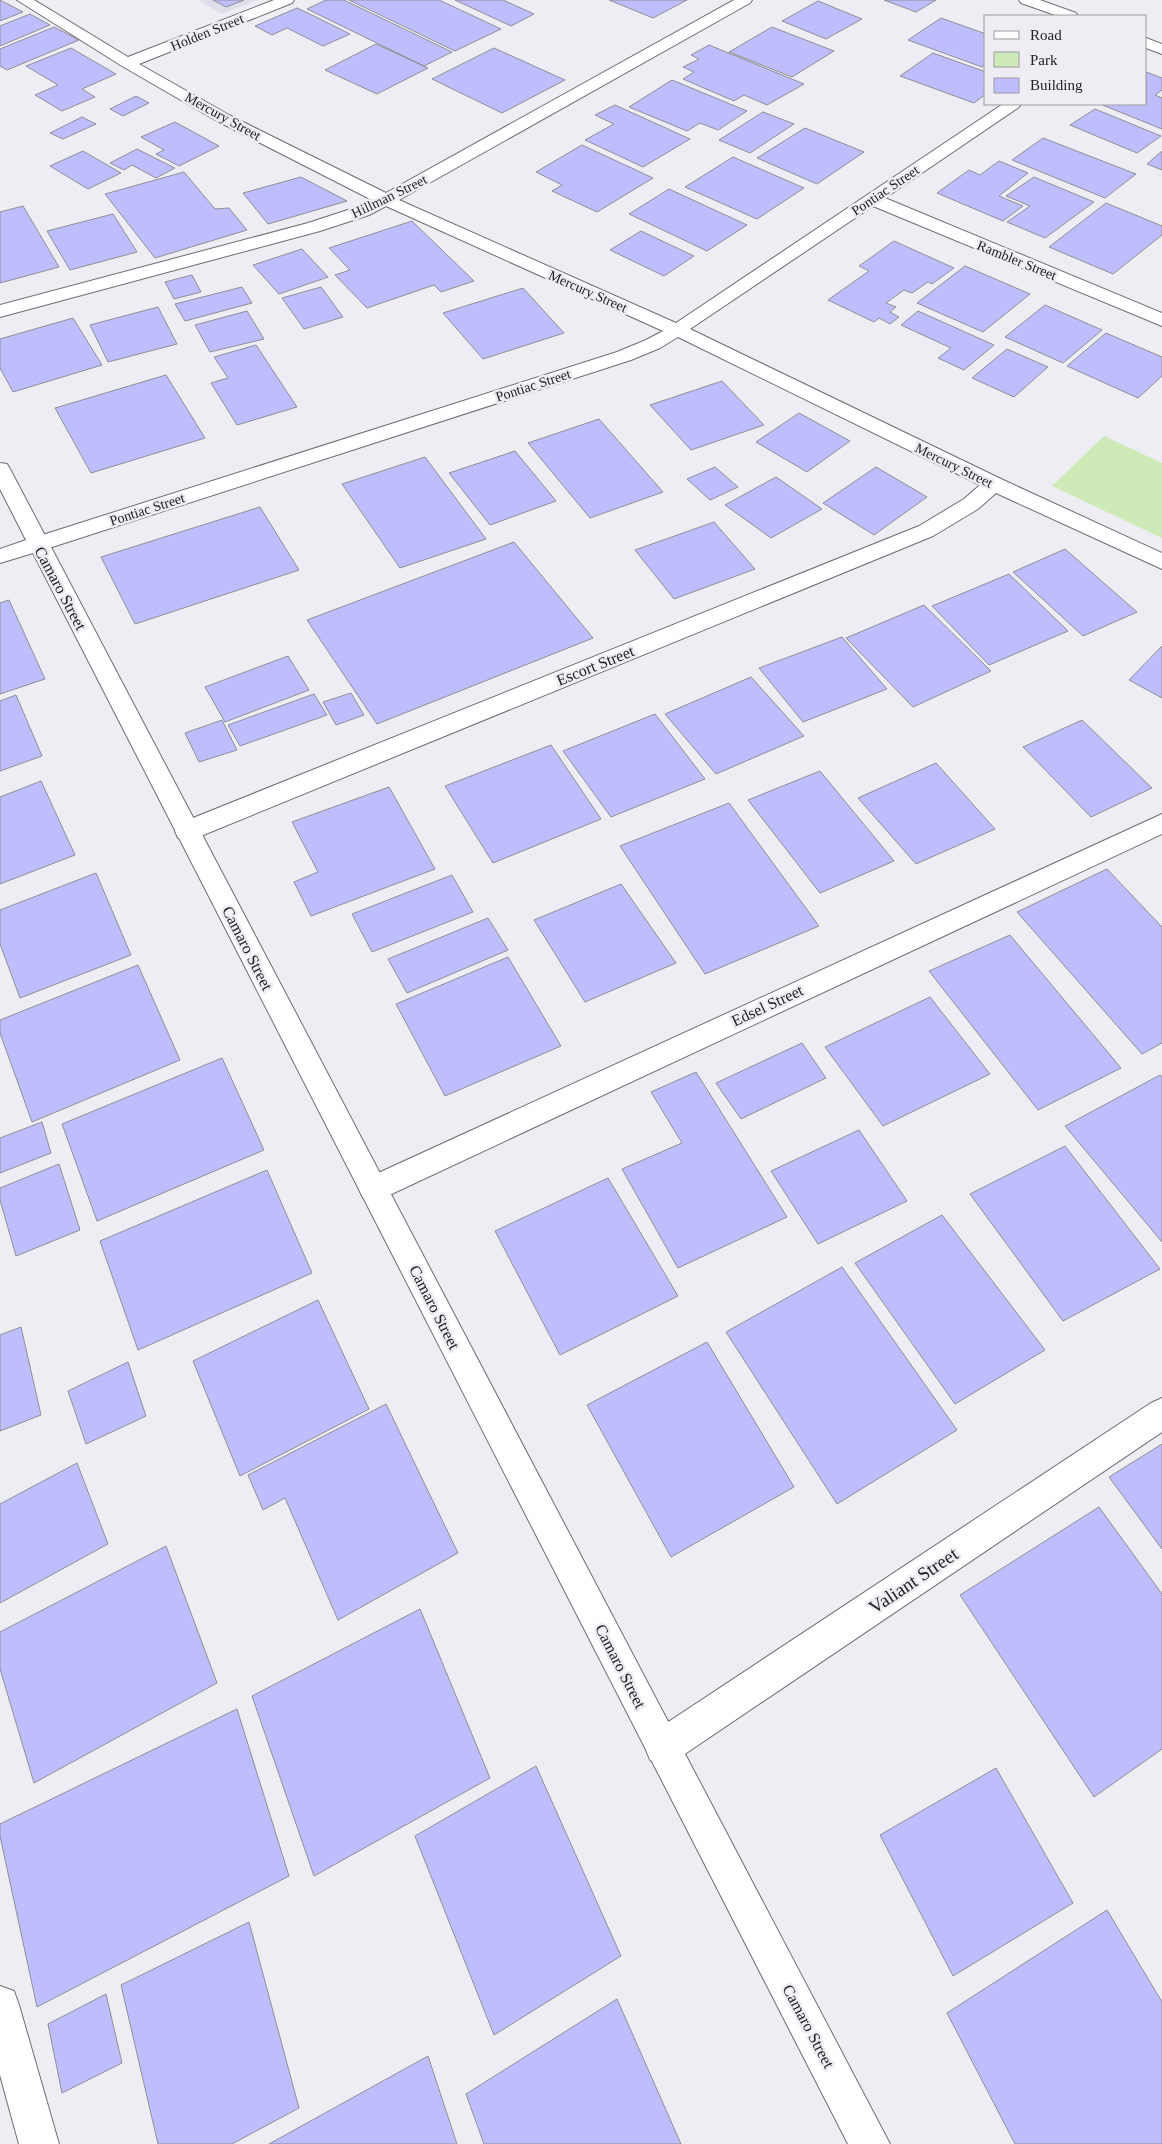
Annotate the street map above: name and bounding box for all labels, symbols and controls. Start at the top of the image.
street label: Holden Street [169,11,246,54]
legend [984,15,1147,105]
text: Road [1030,27,1062,43]
text: Park [1030,52,1058,68]
text: Building [1030,77,1083,93]
street label: Mercury Street [182,89,263,143]
street label: Pontiac Street [849,162,922,218]
street label: Hillman Street [349,172,429,221]
street label: Rambler Street [975,238,1059,283]
street label: Mercury Street [546,267,629,316]
street label: Pontiac Street [494,366,573,405]
street label: Mercury Street [913,440,995,491]
street label: Pontiac Street [108,490,187,529]
street label: Camaro Street [31,544,90,633]
street label: Escort Street [554,642,637,689]
street label: Camaro Street [219,903,276,994]
street label: Edsel Street [729,981,806,1029]
street label: Camaro Street [406,1262,463,1353]
street label: Valiant Street [865,1543,962,1618]
street label: Camaro Street [592,1621,649,1712]
street label: Camaro Street [779,1982,838,2071]

